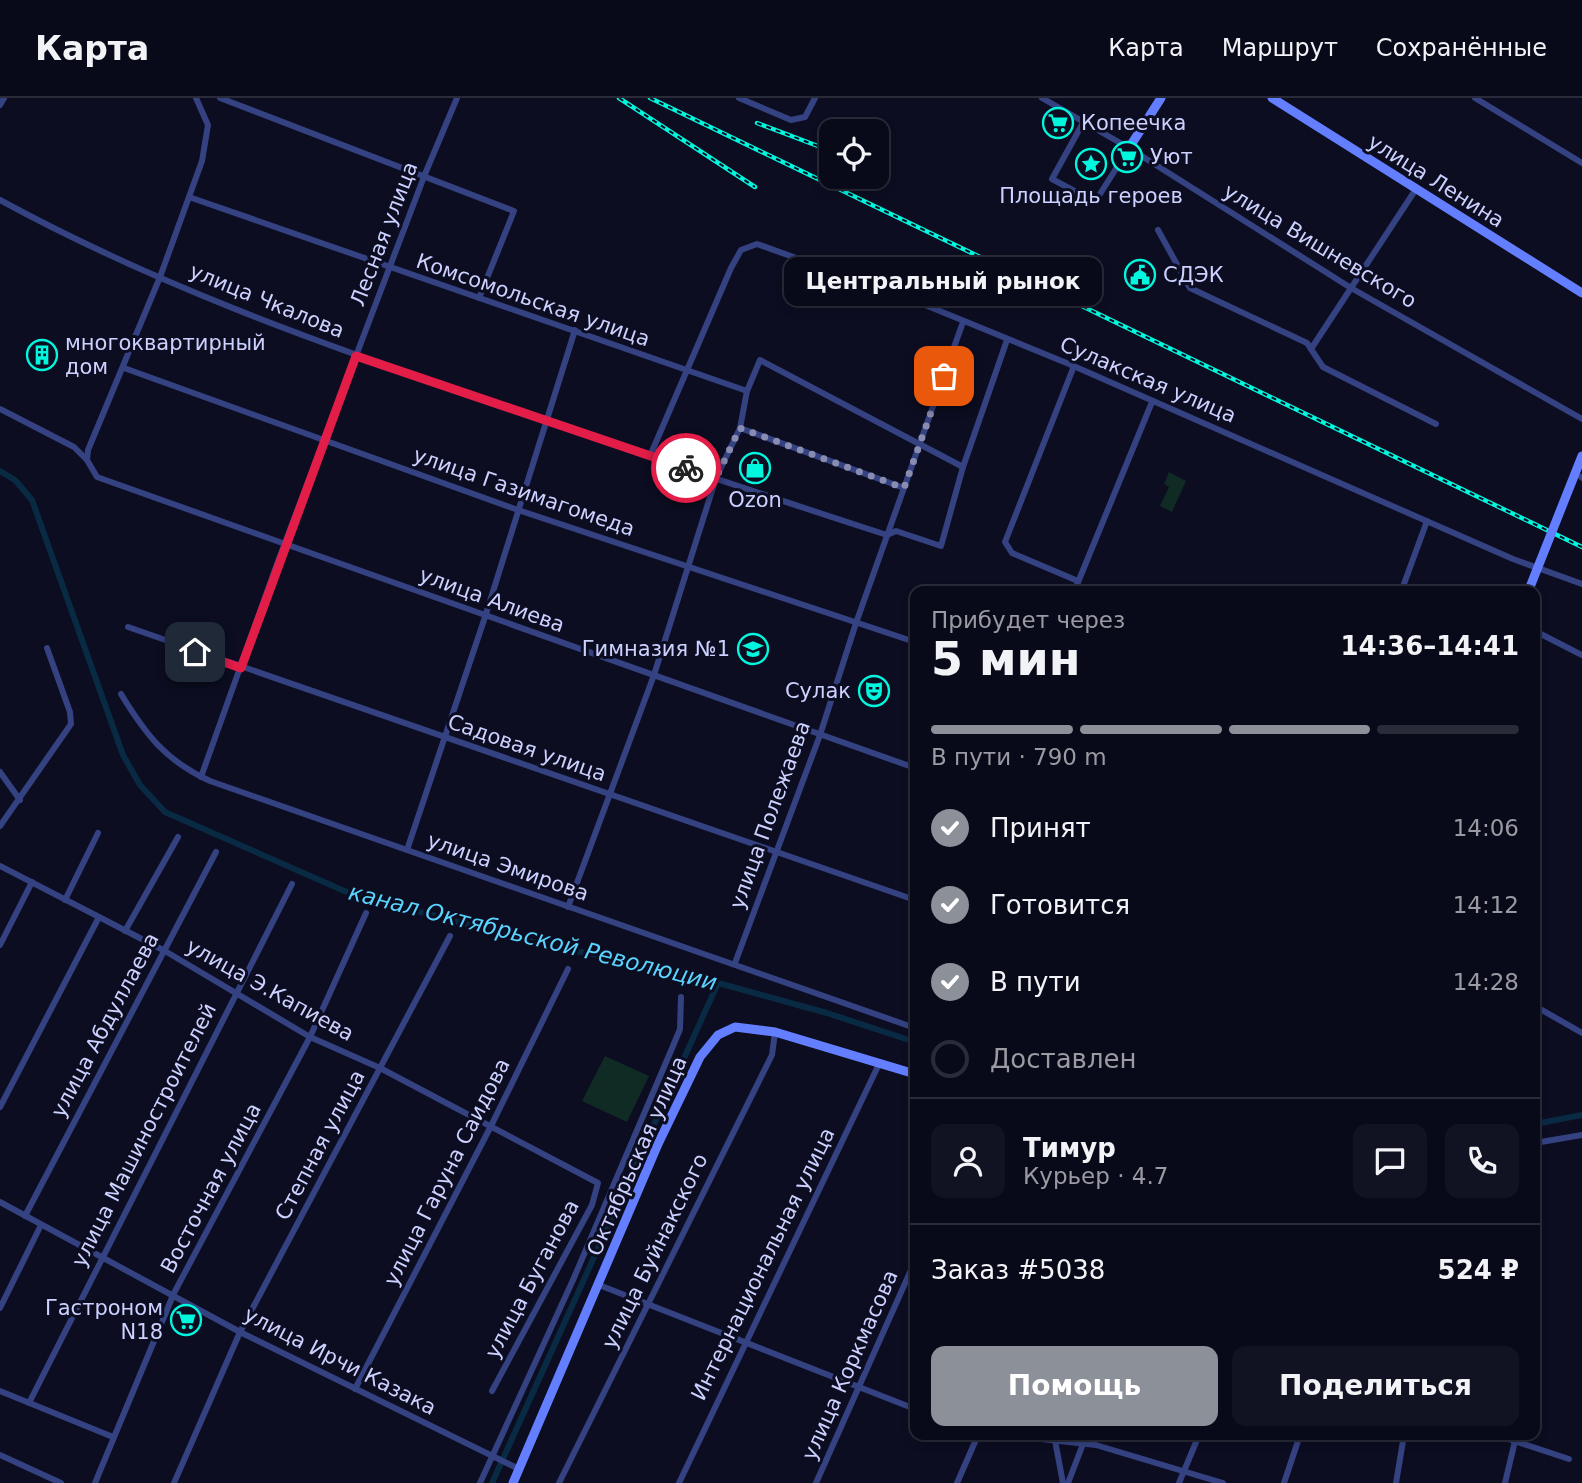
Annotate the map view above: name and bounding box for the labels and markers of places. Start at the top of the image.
supermarket icon: Копеечка [1041,106,1075,140]
place label: Копеечка [1081,111,1186,135]
supermarket icon: Уют [1110,140,1144,174]
place label: Уют [1150,145,1193,169]
place icon: Площадь героев [1074,147,1108,181]
place label: Площадь героев [999,184,1183,208]
callout: Центральный рынок [785,257,1103,306]
public building icon: СДЭК [1123,258,1157,292]
place label: СДЭК [1163,263,1224,287]
place label: многоквартирный дом [65,331,266,379]
building icon: многоквартирный дом [25,338,59,372]
pin [914,346,974,406]
shop icon: Ozon [738,451,772,485]
place label: Ozon [728,488,782,512]
pin [165,622,225,682]
school or university icon: Гимназия №1 [736,632,770,666]
place label: Гимназия №1 [582,637,730,661]
theatre icon: Сулак [857,674,891,708]
place label: Сулак [785,679,851,703]
place label: Гастроном N18 [45,1296,163,1344]
supermarket icon: Гастроном N18 [169,1303,203,1337]

